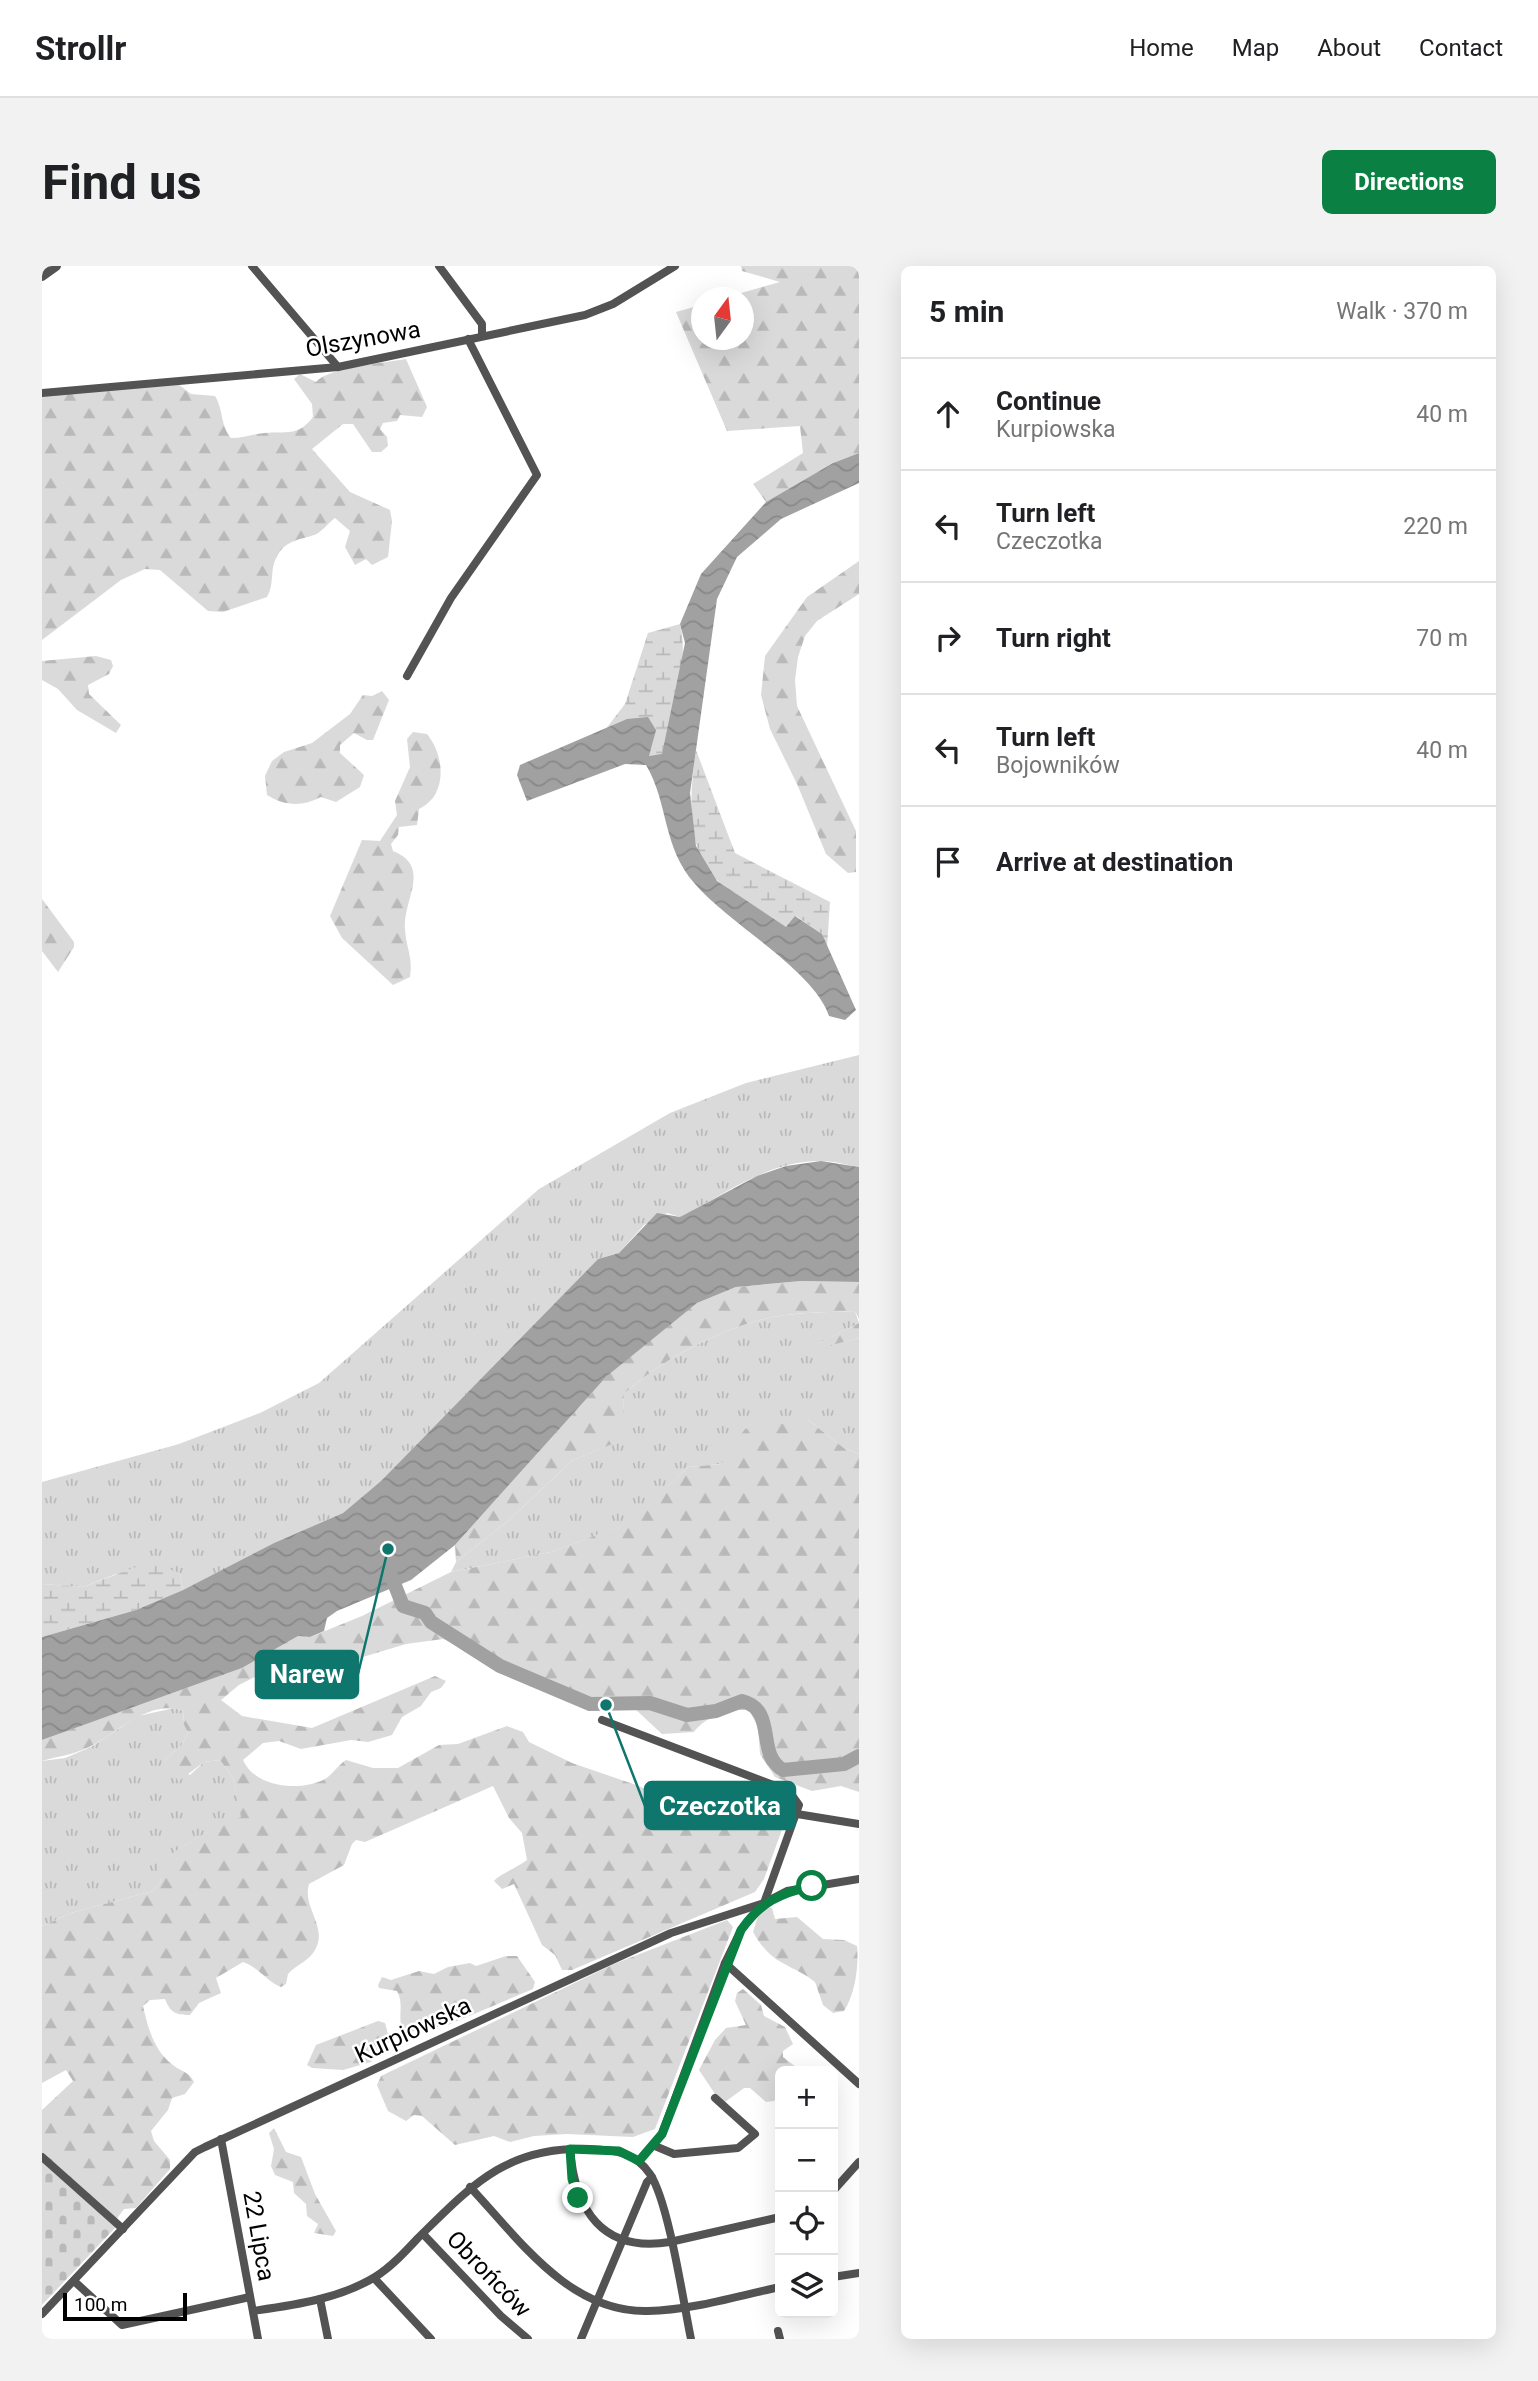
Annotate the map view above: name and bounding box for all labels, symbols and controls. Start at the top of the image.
text: Strollr [35,29,126,68]
text: Home [1129,34,1194,62]
text: Map [1232,34,1279,62]
text: About [1317,34,1381,62]
text: Contact [1419,34,1503,62]
button: Directions [1322,150,1496,214]
text: Find us [42,154,202,211]
north arrow [691,287,754,350]
text: 5 min [929,294,1004,329]
text: Walk · 370 m [1336,298,1468,325]
street label: Olszynowa [303,315,423,363]
text: Continue [996,386,1101,416]
icon: ahead [929,395,967,433]
text: 40 m [1416,401,1468,428]
text: Kurpiowska [996,416,1116,443]
text: Turn left [996,498,1095,528]
icon: left [929,507,967,545]
text: 220 m [1403,513,1468,540]
text: Czeczotka [996,528,1102,555]
icon: right [929,619,967,657]
text: Turn right [996,623,1111,653]
text: 70 m [1416,625,1468,652]
text: Turn left [996,722,1095,752]
icon: left [929,731,967,769]
text: 40 m [1416,737,1468,764]
text: Bojowników [996,752,1120,779]
icon: arrive [929,843,967,881]
text: Arrive at destination [996,847,1233,877]
callout: Narew [256,1651,358,1698]
text: Narew [270,1659,344,1689]
callout: Czeczotka [645,1782,795,1829]
text: Czeczotka [659,1791,781,1821]
route start [796,1870,827,1901]
street label: Kurpiowska [351,1991,475,2069]
map controls [775,2066,838,2318]
button: + [775,2066,838,2129]
button: − [775,2129,838,2192]
route end [562,2182,593,2213]
street label: 22 Lipca [237,2189,281,2283]
button: locate [775,2192,838,2255]
street label: Obrońców [441,2225,537,2323]
button: layers [775,2255,838,2318]
scale bar [63,2290,187,2322]
text: 100 m [74,2293,127,2316]

